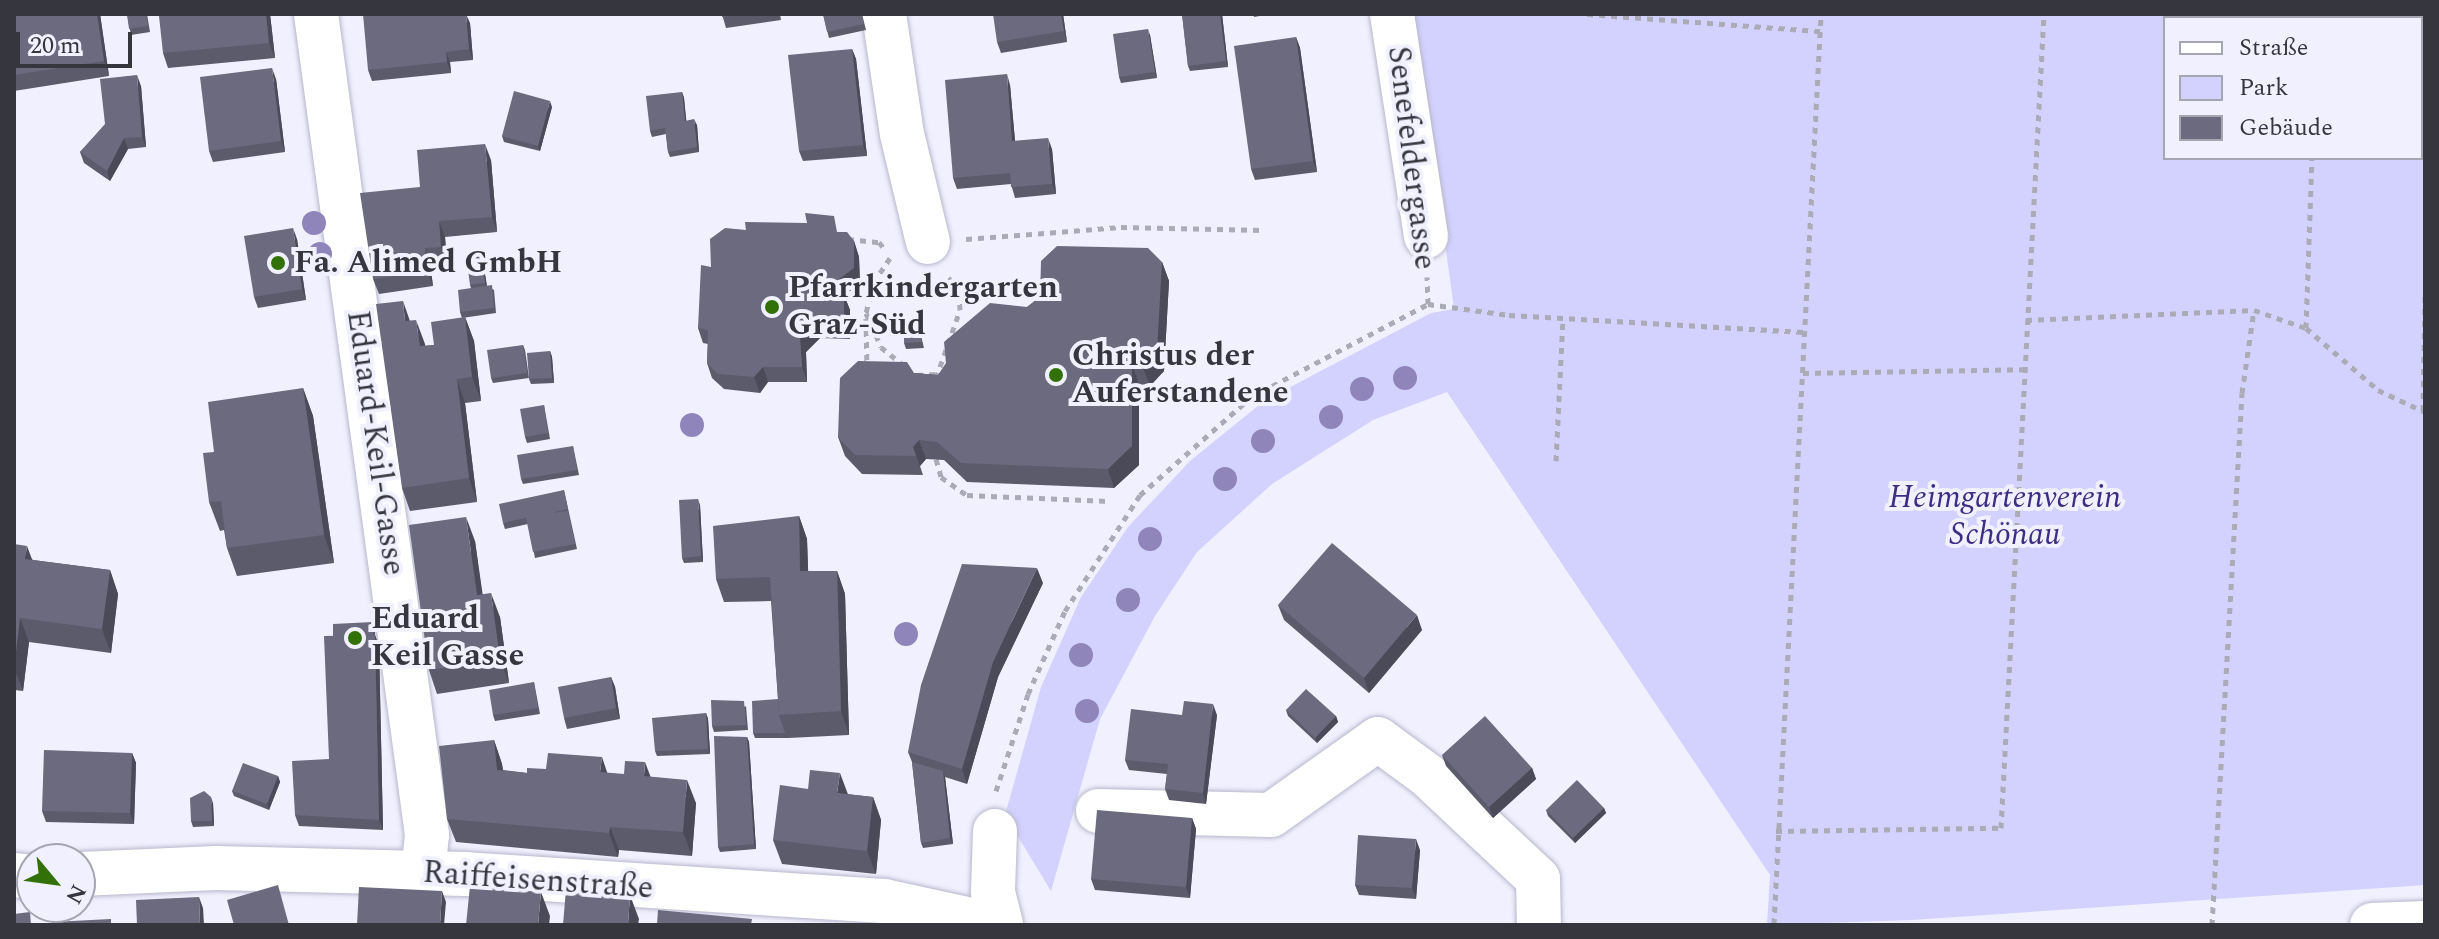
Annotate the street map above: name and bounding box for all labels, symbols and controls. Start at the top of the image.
scale bar [20,16,136,66]
legend [2163,16,2423,160]
text: 20 m [30,28,81,64]
text: Straße [2239,30,2308,66]
street label: Senefeldergasse [1378,44,1444,272]
text: Park [2239,70,2289,106]
text: Gebäude [2239,110,2333,146]
place label: Fa. Alimed GmbH [294,244,562,282]
marker: Fa. Alimed GmbH [269,254,287,272]
place label: Pfarrkindergarten Graz-Süd [788,270,1058,345]
marker: Pfarrkindergarten Graz-Süd [763,298,781,316]
street label: Eduard-Keil-Gasse [337,308,413,578]
place label: Christus der Auferstandene [1072,338,1289,413]
marker: Christus der Auferstandene [1047,366,1065,384]
park label: Heimgartenverein Schönau [1889,480,2121,555]
place label: Eduard Keil Gasse [371,601,524,676]
marker: Eduard Keil Gasse [346,629,364,647]
north arrow [16,843,96,923]
street label: Raiffeisenstraße [421,854,655,908]
text: N [57,878,94,910]

